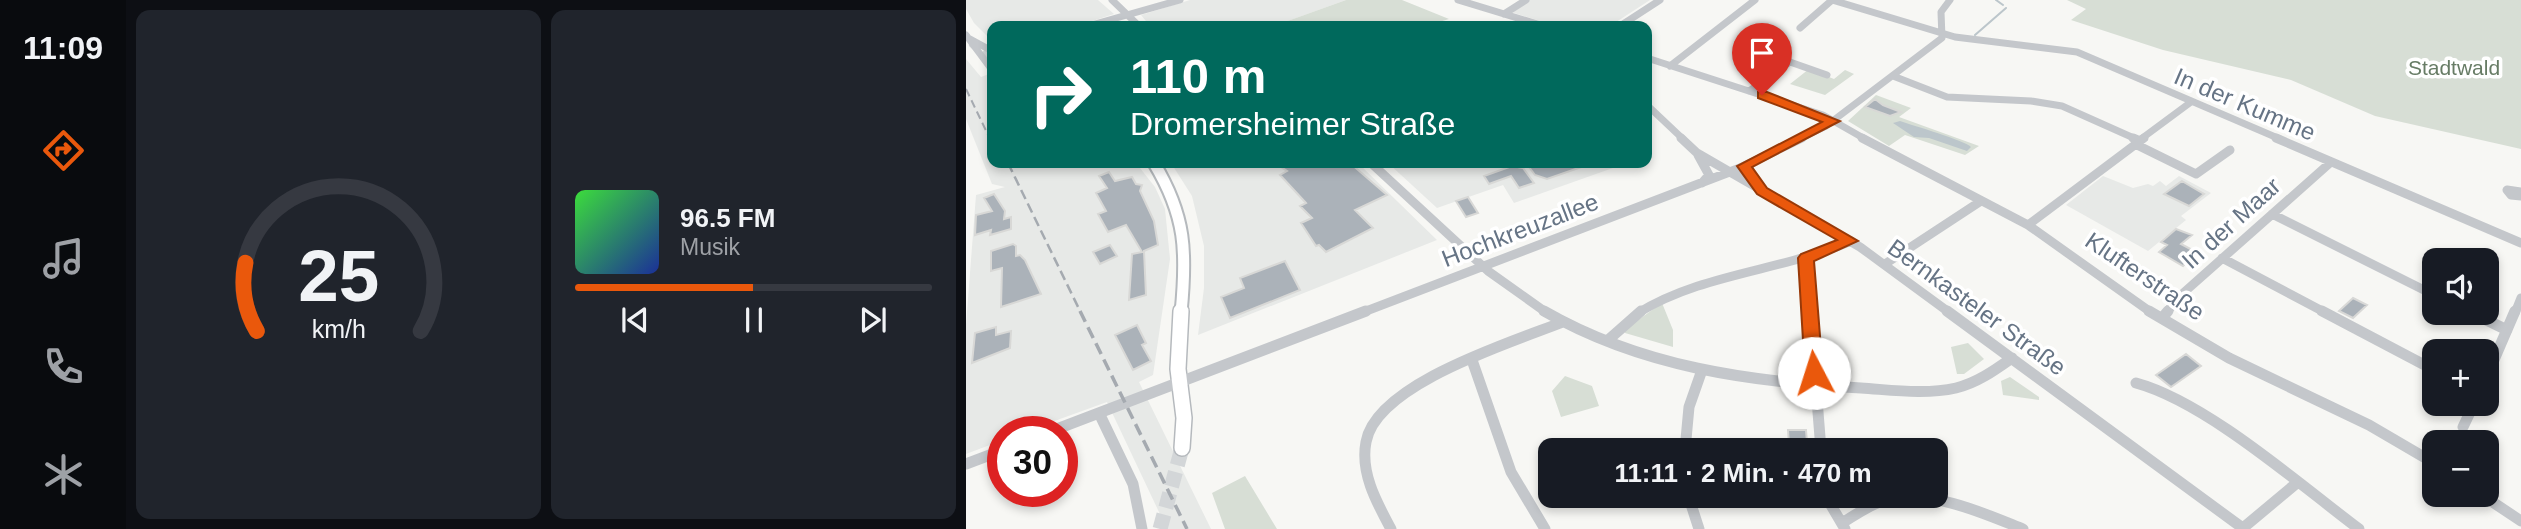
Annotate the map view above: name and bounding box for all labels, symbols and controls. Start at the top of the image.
pin [1732,23,1792,95]
text: 11:09 [23,30,103,66]
icon: arrive [1743,34,1781,72]
icon: right [1015,49,1106,140]
text: 110 m [1130,49,1266,103]
park label: Stadtwald [2408,56,2500,79]
street label: In der Kumme [2170,62,2320,146]
text: Dromersheimer Straße [1130,106,1455,142]
icon: directions [39,126,88,175]
street label: In der Maar [2176,172,2286,274]
street label: Hochkreuzallee [1438,188,1602,272]
text: 96.5 FM [680,203,775,233]
street label: Klufterstraße [2080,226,2210,326]
street label: Bernkasteler Straße [1883,233,2071,381]
icon: music [39,234,88,283]
text: Musik [680,234,740,260]
text: 25 [298,235,379,316]
map controls [2422,248,2499,507]
button: sound [2422,248,2499,325]
icon: previous [616,301,654,339]
icon: pause [735,301,773,339]
icon: next [854,301,892,339]
text: km/h [311,314,366,342]
position arrow [1777,336,1851,410]
button: + [2422,339,2499,416]
icon: phone [39,342,88,391]
speed limit sign: 30 [987,416,1078,507]
button: − [2422,430,2499,507]
icon: climate [39,450,88,499]
text: 11:11 · 2 Min. · 470 m [1614,458,1872,488]

